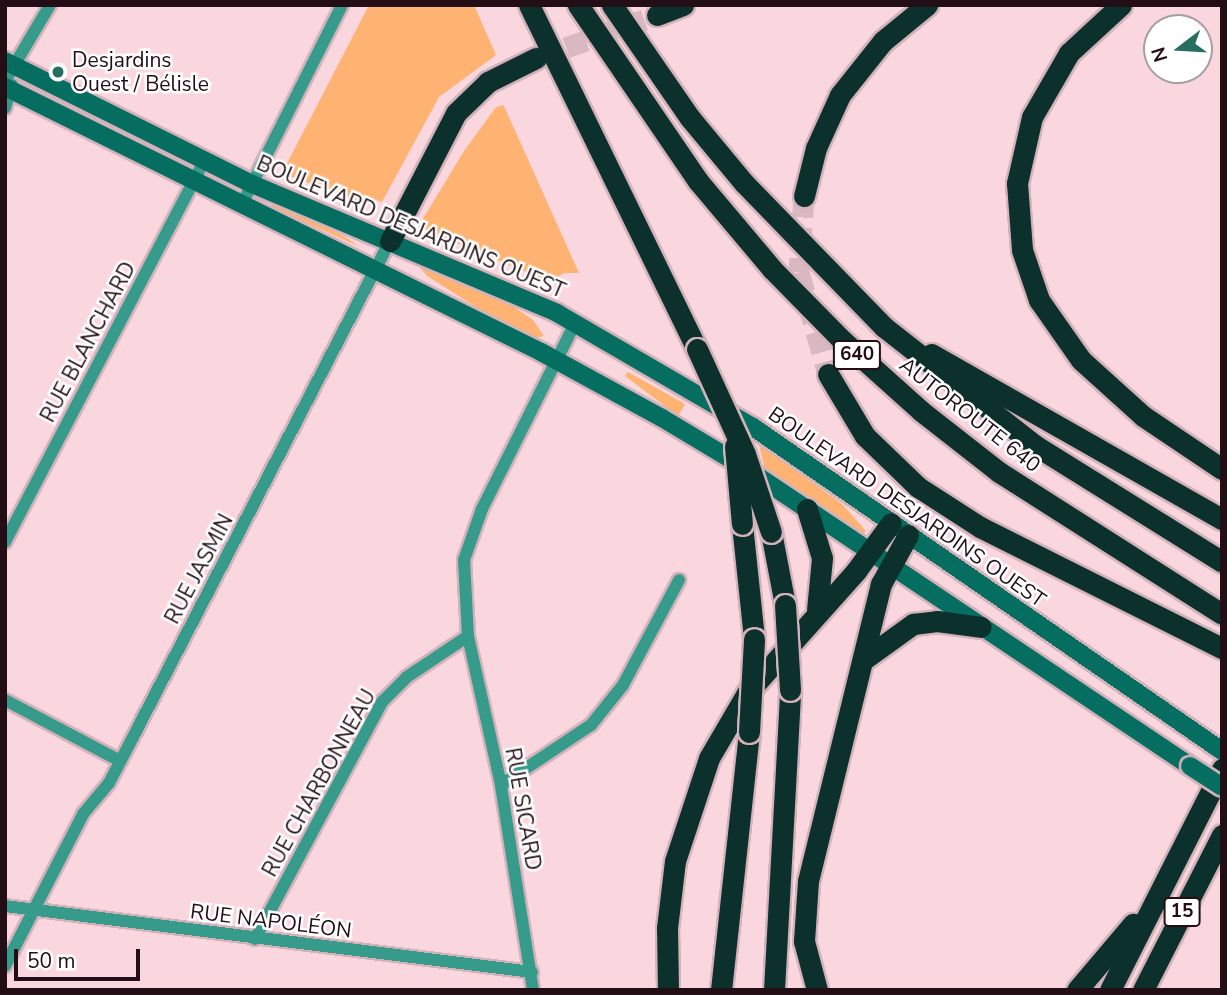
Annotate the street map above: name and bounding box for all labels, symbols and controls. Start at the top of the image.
north arrow [1143,14,1213,84]
text: N [1145,44,1174,65]
place label: Desjardins Ouest / Bélisle [72,47,209,97]
marker: Desjardins Ouest / Bélisle [50,64,66,80]
street label: BOULEVARD DESJARDINS OUEST [253,150,569,304]
street label: RUE BLANCHARD [35,257,141,427]
road number: 640 [832,340,882,370]
street label: AUTOROUTE 640 [895,352,1045,478]
street label: BOULEVARD DESJARDINS OUEST [763,401,1051,613]
street label: RUE JASMIN [160,510,238,628]
street label: RUE CHARBONNEAU [257,685,381,881]
street label: RUE SICARD [500,746,546,872]
road number: 15 [1163,896,1201,928]
street label: RUE NAPOLÉON [189,899,353,943]
scale bar [18,936,144,980]
text: 50 m [27,947,76,975]

